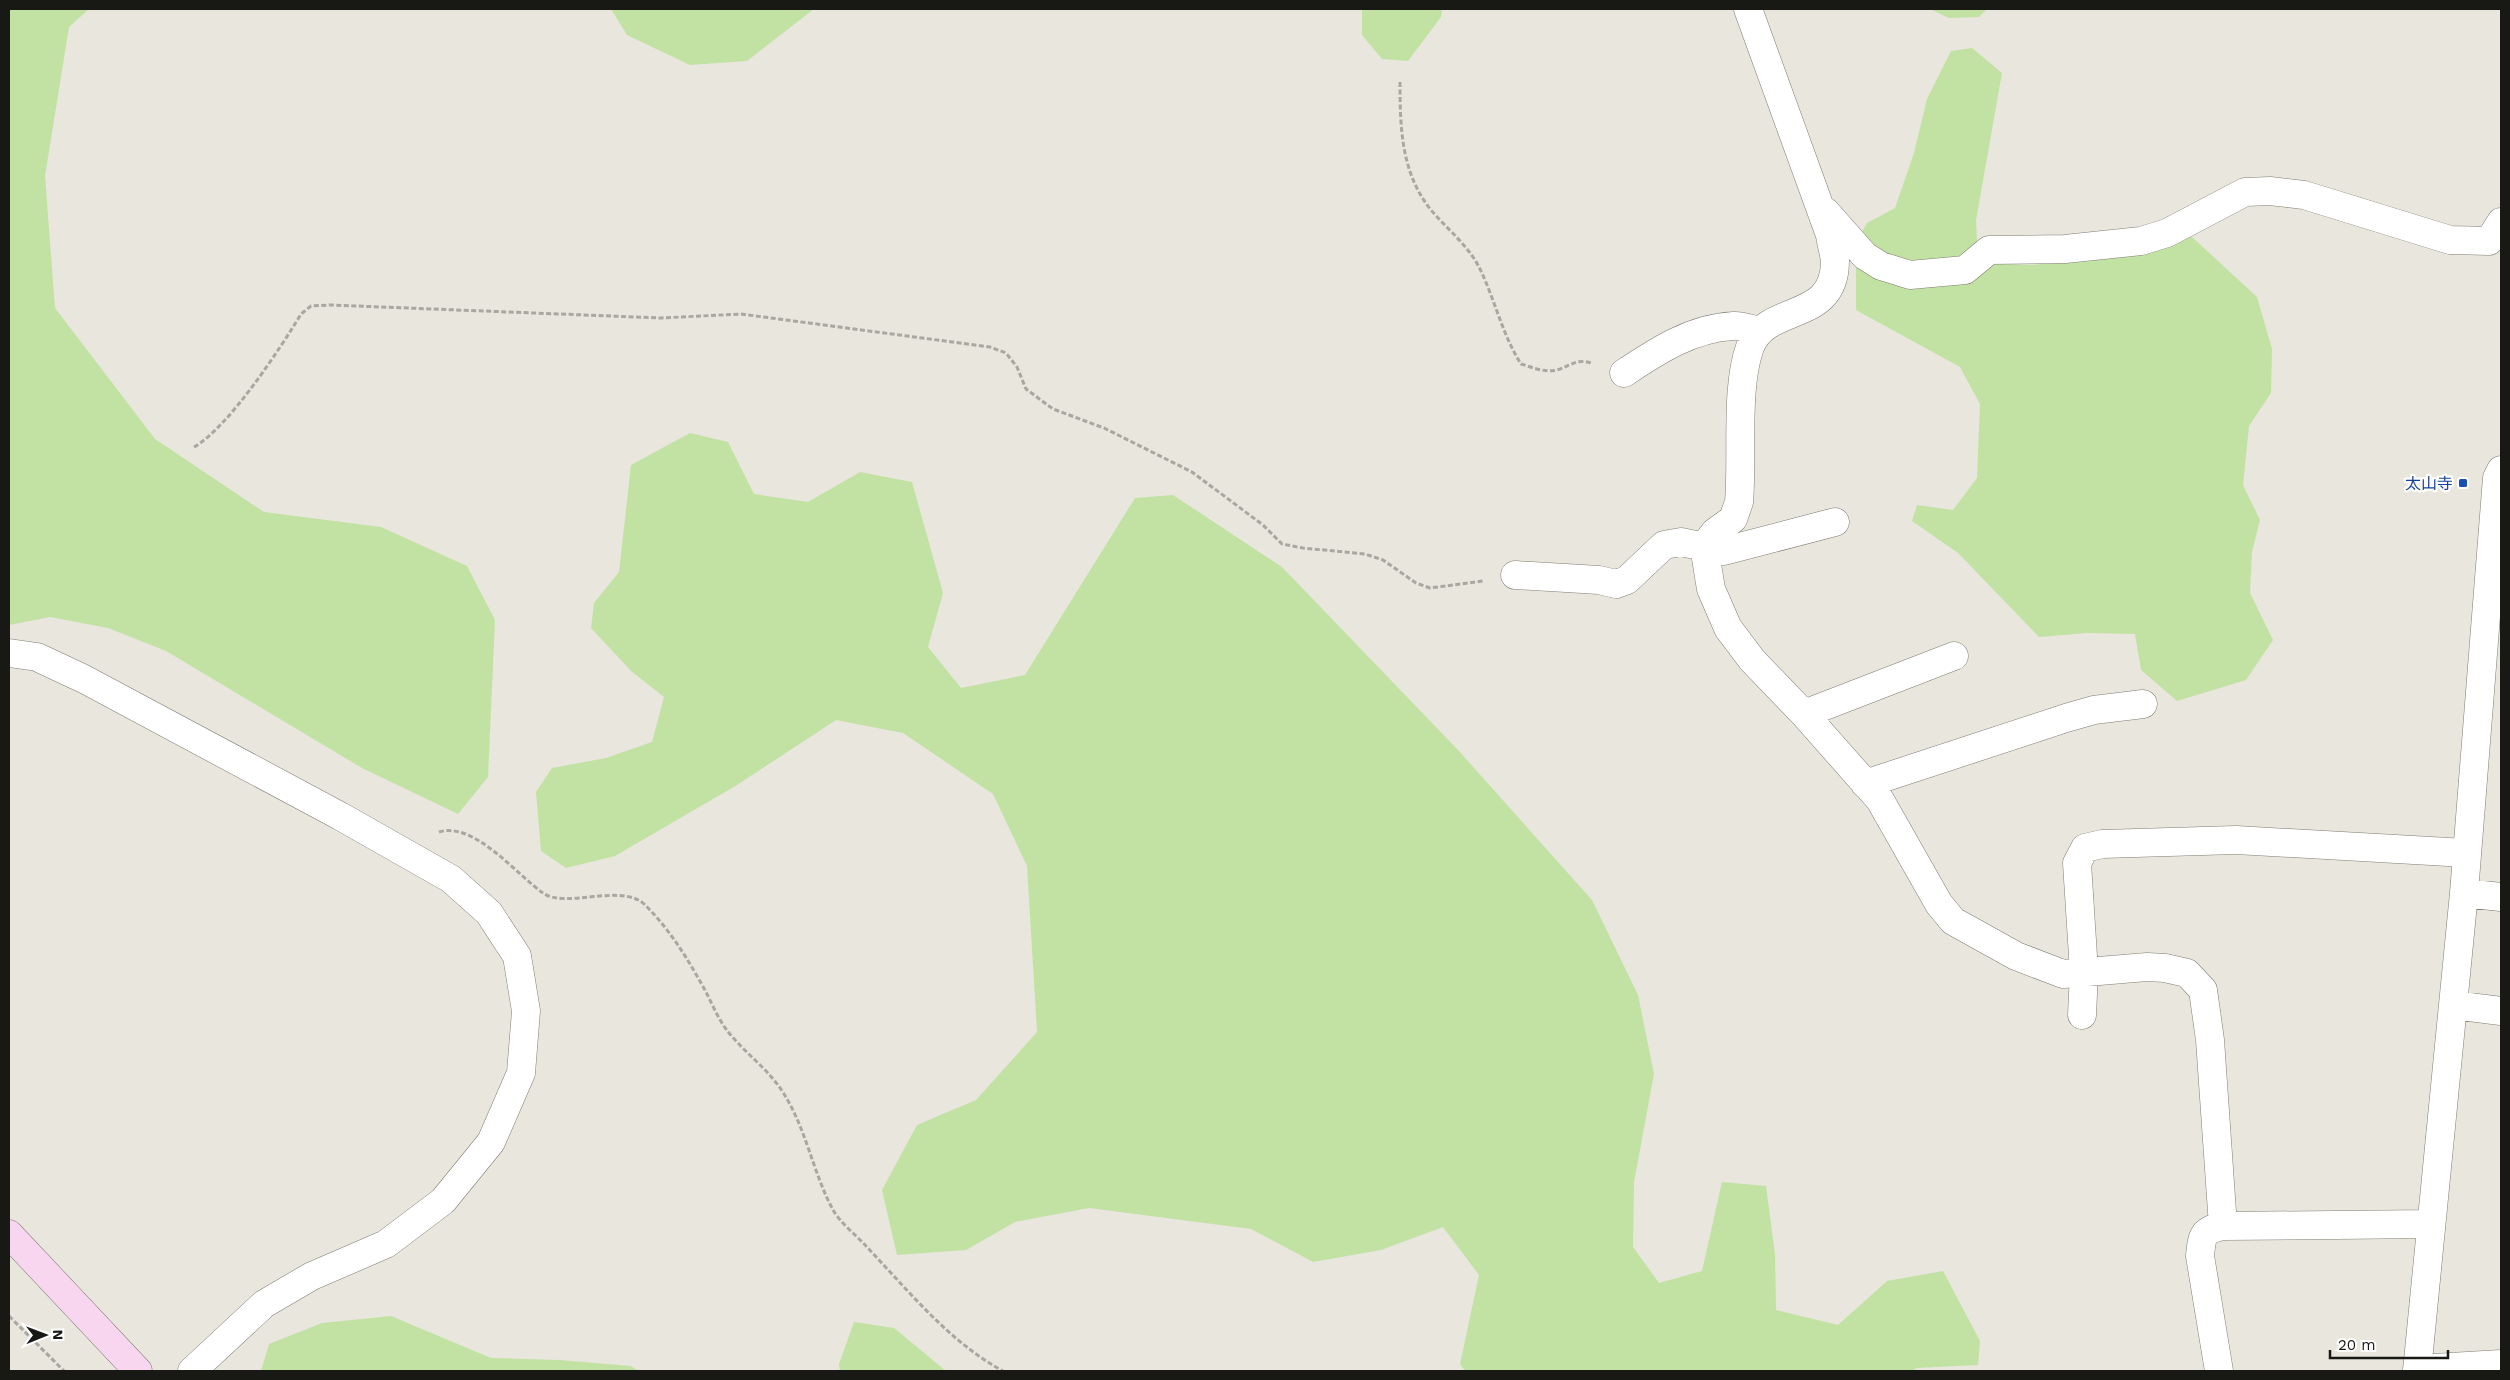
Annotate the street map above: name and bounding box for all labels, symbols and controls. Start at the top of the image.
place label: 太山寺 [2405,474,2453,493]
marker: 太山寺 [2457,477,2469,489]
north arrow [20,1310,70,1360]
scale bar [2330,1328,2448,1360]
text: N [50,1329,66,1340]
text: 20 m [2338,1336,2376,1354]

